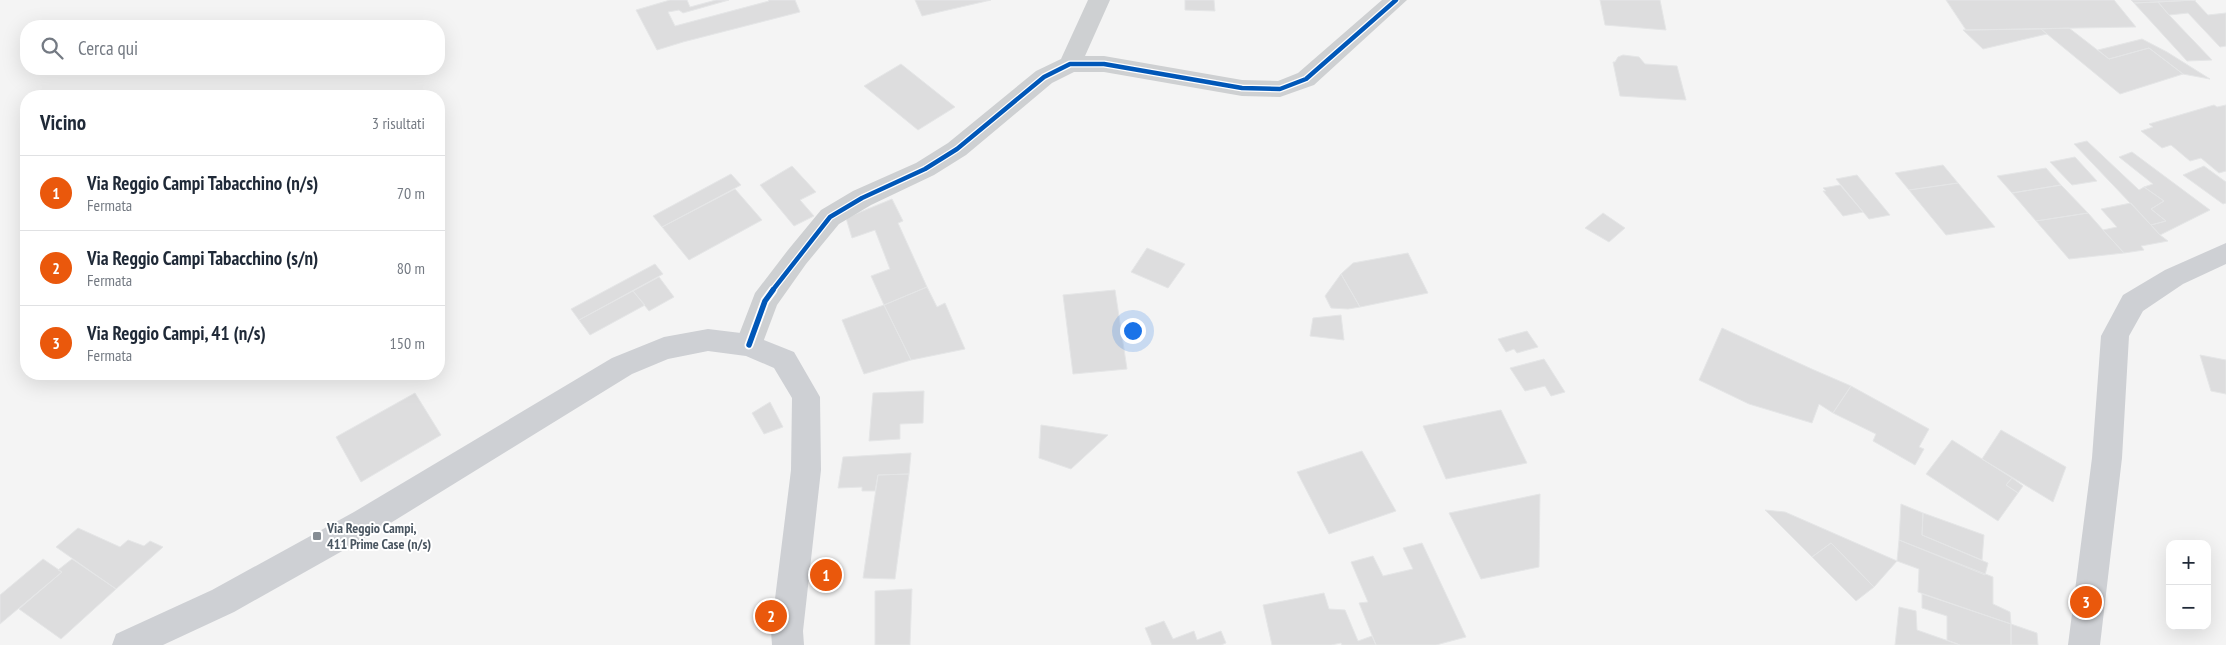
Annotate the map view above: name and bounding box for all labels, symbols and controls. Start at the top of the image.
search box [20,20,445,75]
icon: search [38,34,66,62]
text: Cerca qui [78,36,138,60]
text: Vicino [40,109,86,136]
text: 3 risultati [372,113,425,133]
text: Via Reggio Campi Tabacchino (n/s) [87,171,318,195]
text: 1 [52,183,60,203]
text: 70 m [397,183,425,203]
text: Fermata [87,195,132,215]
text: Via Reggio Campi Tabacchino (s/n) [87,246,318,270]
text: 2 [52,258,60,278]
text: 80 m [397,258,425,278]
text: Fermata [87,270,132,290]
your location [1120,318,1146,344]
text: Via Reggio Campi, 41 (n/s) [87,321,266,345]
text: 3 [52,333,60,353]
text: 150 m [390,333,425,353]
text: Fermata [87,345,132,365]
place label: Via Reggio Campi, 411 Prime Case (n/s) [326,519,431,553]
marker: Via Reggio Campi, 411 Prime Case (n/s) [311,530,323,542]
map controls [2166,540,2211,630]
button: + [2166,540,2211,585]
pin: 1 [810,556,842,594]
pin: 3 [2070,583,2102,621]
button: − [2166,585,2211,630]
pin: 2 [755,597,787,635]

